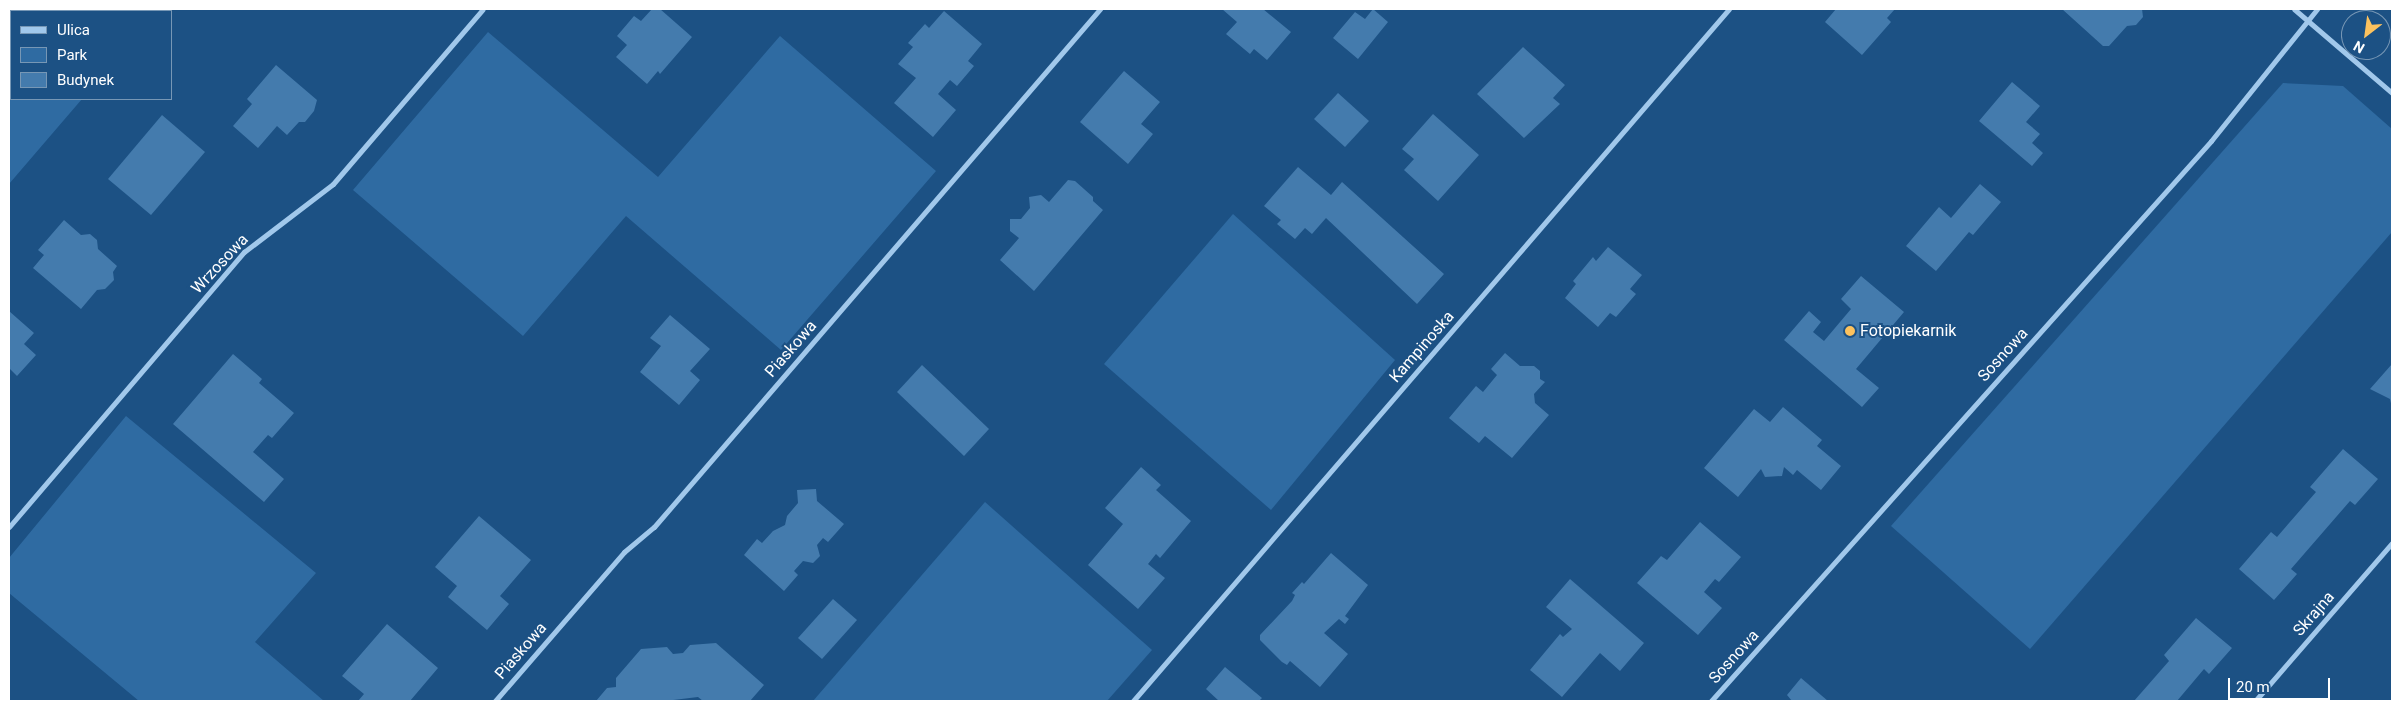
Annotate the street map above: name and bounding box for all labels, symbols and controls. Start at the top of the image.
legend [10,10,172,100]
north arrow [2341,10,2391,60]
text: Ulica [57,21,90,39]
text: N [2351,38,2367,57]
text: Park [57,46,87,64]
text: Budynek [57,71,114,89]
street label: Wrzosowa [188,230,252,298]
street label: Kampinoska [1386,307,1458,387]
street label: Piaskowa [761,317,821,381]
place label: Fotopiekarnik [1860,321,1956,341]
street label: Sosnowa [1974,324,2032,386]
marker: Fotopiekarnik [1844,325,1856,337]
street label: Skrajna [2289,588,2339,640]
street label: Piaskowa [491,619,551,683]
street label: Sosnowa [1705,626,1763,688]
scale bar [2231,668,2334,700]
text: 20 m [2236,678,2270,696]

